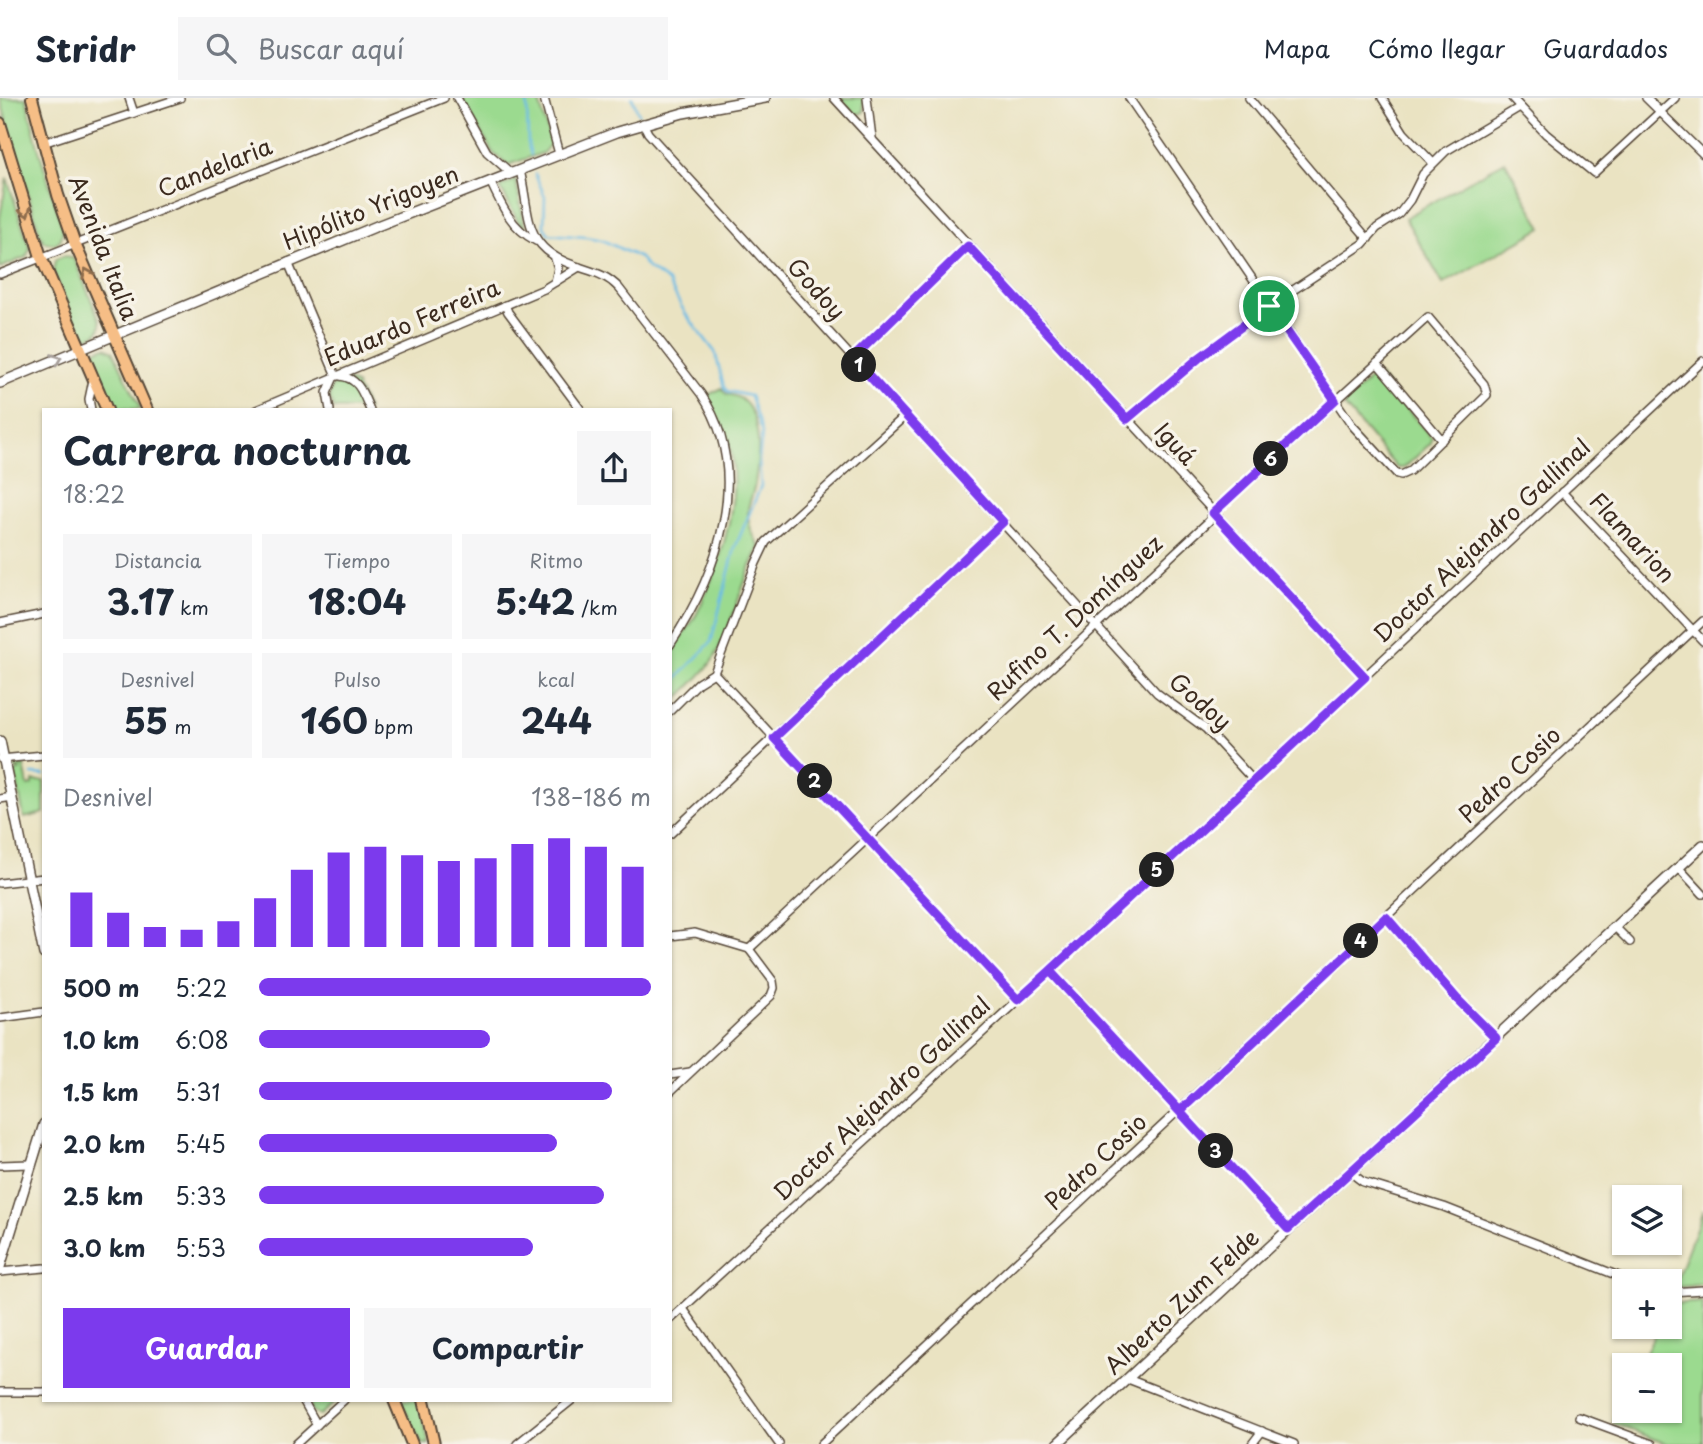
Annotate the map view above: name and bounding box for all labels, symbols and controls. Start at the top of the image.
search box [178,17,668,80]
text: Stridr [35,23,136,73]
icon: search [202,29,240,67]
text: Buscar aquí [258,29,404,68]
text: Mapa [1264,30,1330,66]
text: Cómo llegar [1368,30,1505,66]
text: Guardados [1543,30,1668,66]
street label: Candelaria [152,128,277,205]
street label: Hipólito Yrigoyen [277,155,464,258]
street label: Avenida Italia [61,170,148,325]
one-way arrow [18,205,33,217]
street label: Godoy [780,249,855,327]
one-way arrow [82,268,96,280]
street label: Eduardo Ferreira [318,269,505,374]
pin [1239,276,1299,336]
icon: arrive [1250,287,1288,325]
pin: 1 [842,348,876,382]
text: 1 [854,350,863,378]
one-way arrow [50,354,62,368]
street label: Iguá [1147,414,1206,473]
text: Carrera nocturna [63,421,411,478]
street label: Doctor Alejandro Gallinal [1364,430,1597,650]
button: share [577,431,651,505]
pin: 6 [1254,442,1288,476]
text: 6 [1264,444,1277,472]
text: 18:22 [63,476,125,511]
street label: Flamarion [1582,484,1684,590]
street label: Rufino T. Domínguez [978,526,1170,708]
text: Distancia [114,546,201,574]
text: Tiempo [324,546,390,574]
text: Ritmo [530,546,583,574]
text: 3.17 [107,574,174,627]
text: 18:04 [308,574,406,627]
text: 5:42 [495,574,575,627]
text: km [174,593,209,621]
text: /km [575,593,618,621]
street label: Godoy [1162,664,1240,738]
text: Desnivel [121,665,195,693]
text: Pulso [333,665,381,693]
text: kcal [537,665,575,693]
text: 55 [124,693,168,746]
text: 160 [301,693,368,746]
text: 244 [521,693,592,746]
text: m [168,712,192,740]
text: bpm [368,712,413,740]
street label: Pedro Cosio [1450,717,1568,830]
pin: 2 [798,764,832,798]
text: 2 [808,766,821,794]
text: Desnivel [63,779,153,814]
text: 138–186 m [531,779,651,814]
pin: 5 [1140,852,1174,888]
text: 5 [1150,855,1163,883]
pin: 4 [1344,924,1378,958]
text: 4 [1354,926,1367,954]
text: 500 m [63,970,140,1005]
text: 5:22 [175,970,227,1005]
street label: Doctor Alejandro Gallinal [764,988,997,1208]
text: 1.0 km [63,1022,140,1057]
text: 6:08 [175,1022,229,1057]
text: 1.5 km [63,1074,139,1109]
text: 5:31 [175,1074,220,1109]
street label: Pedro Cosio [1036,1104,1154,1217]
text: 2.0 km [63,1126,145,1161]
text: 5:45 [175,1126,226,1161]
pin: 3 [1198,1134,1234,1168]
text: 3 [1209,1136,1222,1164]
text: 2.5 km [63,1178,143,1213]
text: 5:33 [175,1178,227,1213]
map controls [1612,1185,1682,1423]
button: layers [1612,1185,1682,1255]
street label: Alberto Zum Felde [1096,1220,1266,1382]
text: 3.0 km [63,1230,145,1265]
text: 5:53 [175,1230,226,1265]
button: + [1612,1269,1682,1339]
button: Guardar [63,1308,350,1388]
button: Compartir [364,1308,651,1388]
button: − [1612,1353,1682,1423]

